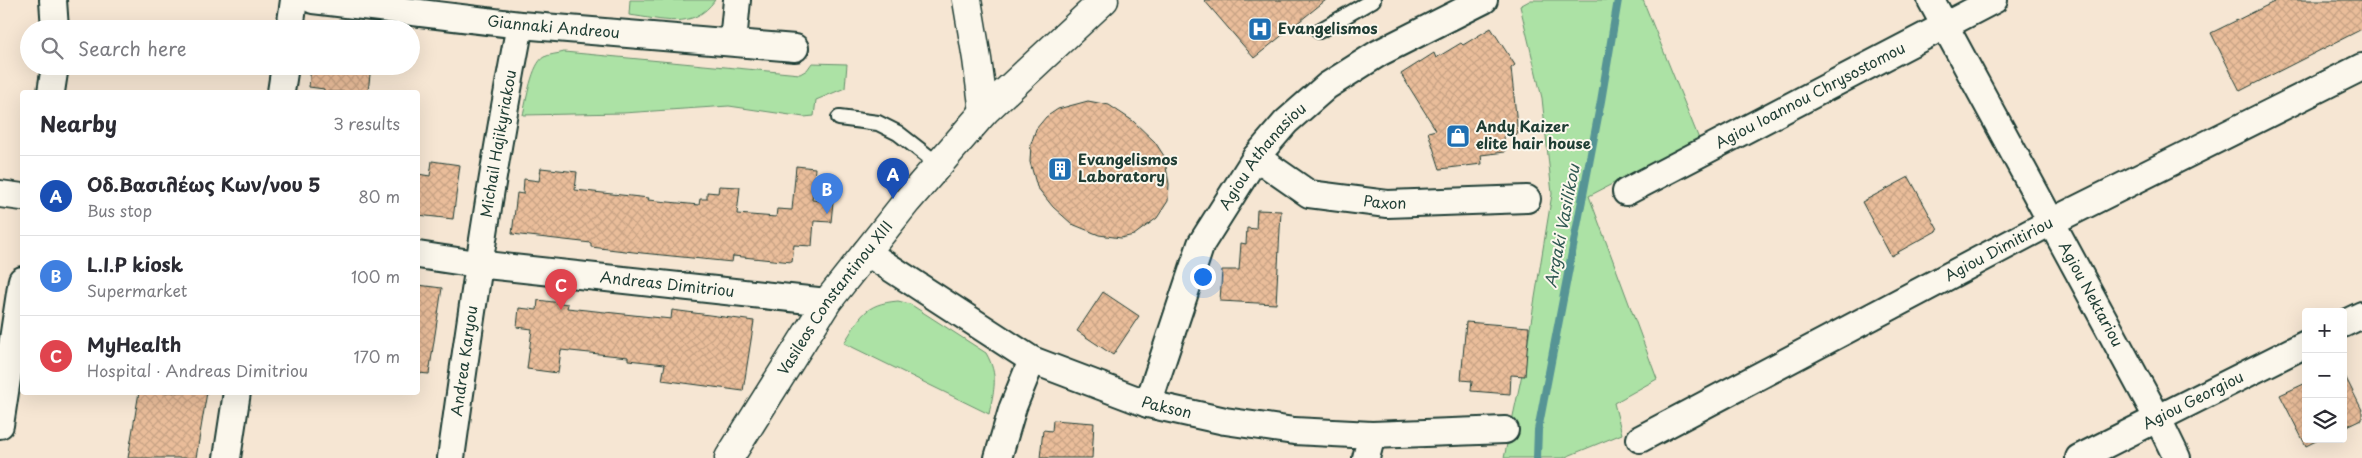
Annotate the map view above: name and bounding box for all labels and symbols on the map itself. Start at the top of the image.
street label: Giannaki Andreou [486,8,621,43]
hospital icon: Evangelismos [1247,16,1273,42]
place label: Evangelismos [1278,16,1378,39]
street label: Agiou Ioannou Chrysostomou [1711,35,1909,154]
street label: Michail Hajikyriakou [473,68,521,219]
street label: Agiou Athanasiou [1212,97,1311,214]
place label: Andy Kaizer elite hair house [1475,114,1591,154]
shop icon: Andy Kaizer elite hair house [1445,123,1471,149]
place label: Evangelismos Laboratory [1078,147,1178,187]
building icon: Evangelismos Laboratory [1047,156,1073,182]
pin: A [877,158,909,199]
water label: Argaki Vasilikou [1537,161,1585,289]
pin: B [811,173,843,214]
street label: Paxon [1362,188,1407,214]
street label: Agiou Dimitiriou [1940,210,2057,286]
street label: Vasileos Constantinou XIII [771,215,897,379]
street label: Agiou Nektariou [2054,237,2130,351]
street label: Andreas Dimitriou [599,264,736,302]
your location [1190,264,1216,290]
pin: C [545,269,577,310]
street label: Andrea Karyou [444,304,483,418]
street label: Agiou Georgiou [2138,364,2247,434]
street label: Pakson [1138,390,1194,423]

